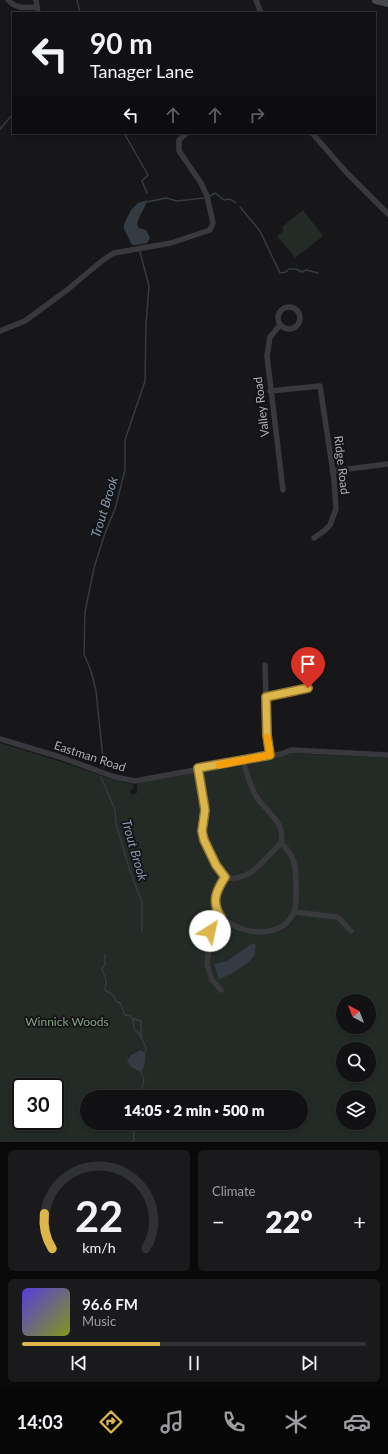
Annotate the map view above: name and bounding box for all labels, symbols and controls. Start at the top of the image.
text: 90 m [90,26,153,60]
icon: left [24,28,76,80]
text: Tanager Lane [90,60,194,82]
icon: left [120,104,142,126]
icon: ahead [162,104,184,126]
icon: ahead [204,104,226,126]
icon: right [246,104,268,126]
street label: Valley Road [250,376,272,438]
street label: Ridge Road [331,435,353,495]
water label: Trout Brook [87,474,121,539]
pin [291,647,325,688]
icon: arrive [297,653,319,675]
street label: Eastman Road [52,737,128,775]
water label: Trout Brook [119,818,152,883]
position arrow [189,910,231,952]
north arrow [336,994,376,1034]
map controls [336,994,376,1130]
park label: Winnick Woods [25,1014,109,1029]
button: search [336,1042,376,1082]
speed limit sign: 30 [12,1078,64,1130]
button: layers [336,1090,376,1130]
text: 14:05 · 2 min · 500 m [123,1101,265,1119]
text: Climate [212,1183,255,1199]
text: 22 [75,1190,123,1240]
text: 22° [265,1203,313,1239]
text: − [212,1208,225,1235]
text: + [353,1208,366,1235]
text: km/h [82,1238,116,1255]
text: 96.6 FM [82,1295,138,1313]
text: Music [82,1313,116,1329]
icon: previous [68,1352,90,1374]
icon: pause [183,1352,205,1374]
icon: next [298,1352,320,1374]
icon: directions [97,1408,125,1436]
icon: music [158,1408,186,1436]
icon: phone [220,1408,248,1436]
icon: climate [282,1408,310,1436]
icon: car [343,1408,371,1436]
text: 14:03 [17,1411,63,1433]

